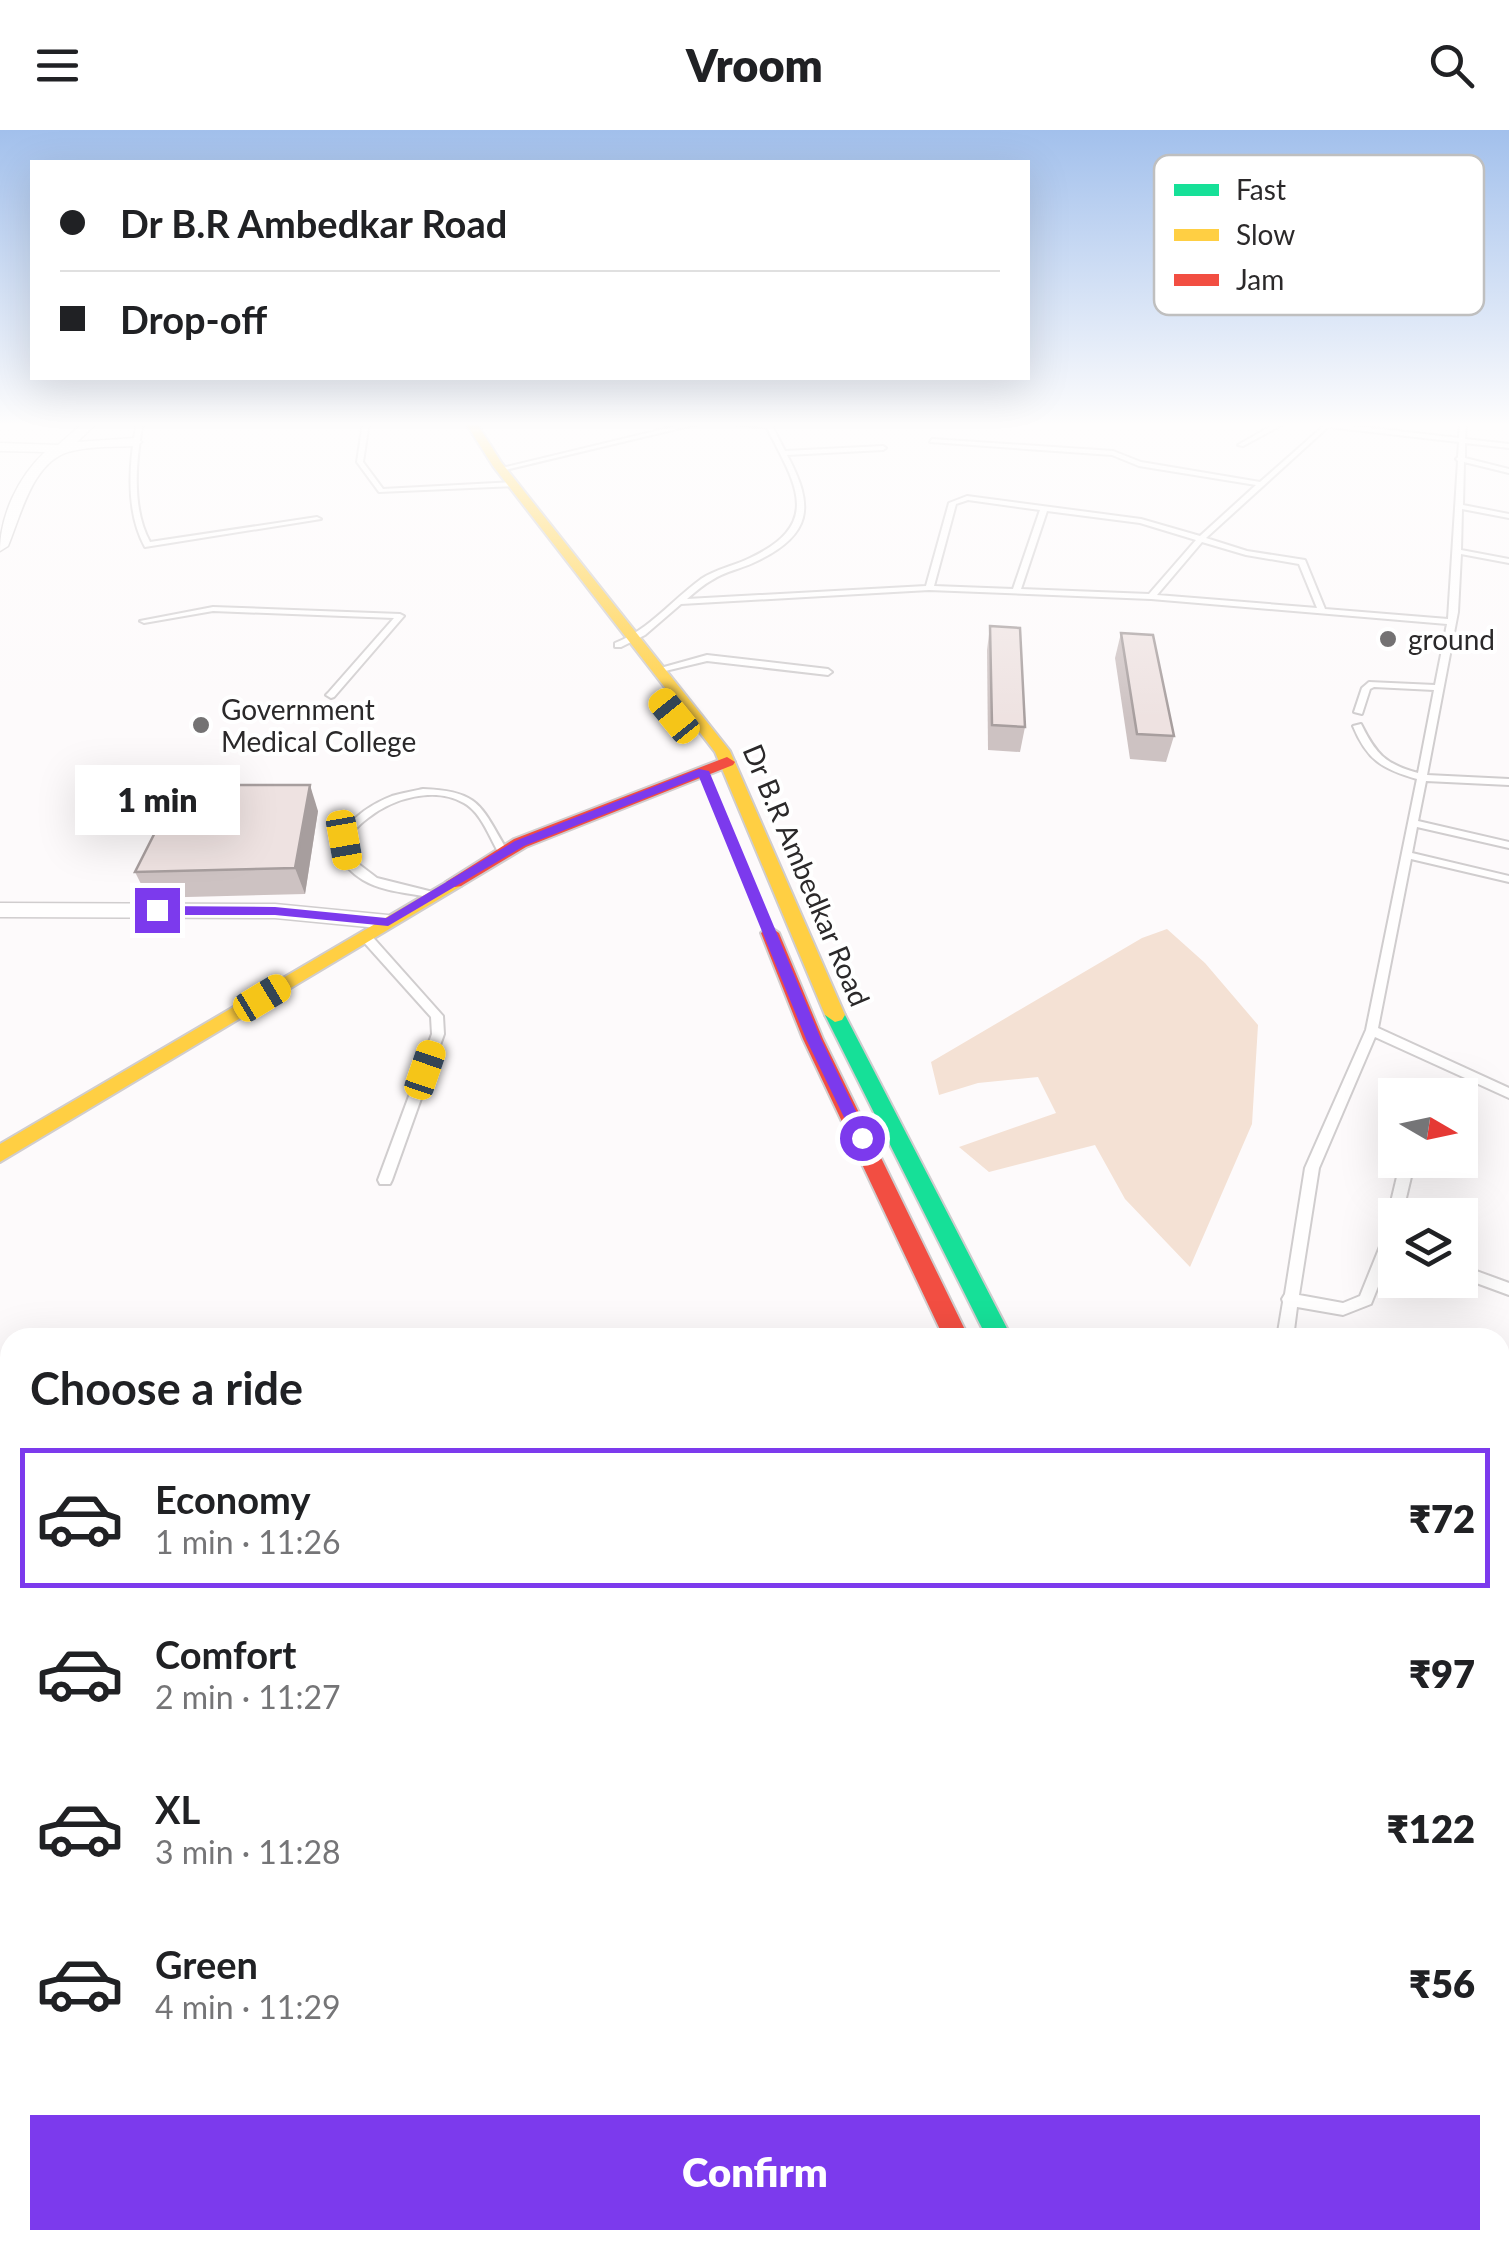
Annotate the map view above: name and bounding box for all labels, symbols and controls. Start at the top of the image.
icon: menu [30,38,85,93]
text: Vroom [686,38,823,92]
icon: search [1424,38,1479,93]
legend [1154,155,1484,315]
text: Fast [1236,172,1286,206]
text: Dr B.R Ambedkar Road [120,200,507,246]
text: Slow [1236,217,1295,251]
text: Jam [1236,262,1284,296]
text: Drop-off [120,296,267,342]
place label: ground [1408,622,1495,656]
marker: ground [1377,628,1399,650]
car [643,683,705,749]
place label: Government Medical College [221,692,416,758]
marker: Government Medical College [190,714,212,736]
street label: Dr B.R Ambedkar Road [736,739,878,1011]
callout: 1 min [74,765,240,835]
text: 1 min [118,780,197,819]
car [324,808,364,872]
route end [135,888,180,933]
car [229,970,295,1026]
car [401,1037,449,1103]
north arrow [1378,1078,1478,1178]
map controls [1378,1078,1478,1298]
route start [840,1116,885,1161]
button: layers [1378,1198,1478,1298]
text: Choose a ride [30,1361,303,1415]
icon: car [35,1473,125,1563]
text: Economy [155,1476,310,1522]
text: ₹72 [1409,1495,1475,1541]
text: 1 min · 11:26 [155,1522,341,1561]
icon: car [35,1628,125,1718]
text: Comfort [155,1631,296,1677]
text: ₹97 [1409,1650,1475,1696]
text: 2 min · 11:27 [155,1677,341,1716]
icon: car [35,1783,125,1873]
text: XL [155,1786,200,1832]
text: ₹122 [1387,1805,1475,1851]
text: 3 min · 11:28 [155,1832,341,1871]
icon: car [35,1938,125,2028]
text: Green [155,1941,258,1987]
text: ₹56 [1409,1960,1475,2006]
text: 4 min · 11:29 [155,1987,341,2026]
button: Confirm [30,2115,1480,2230]

